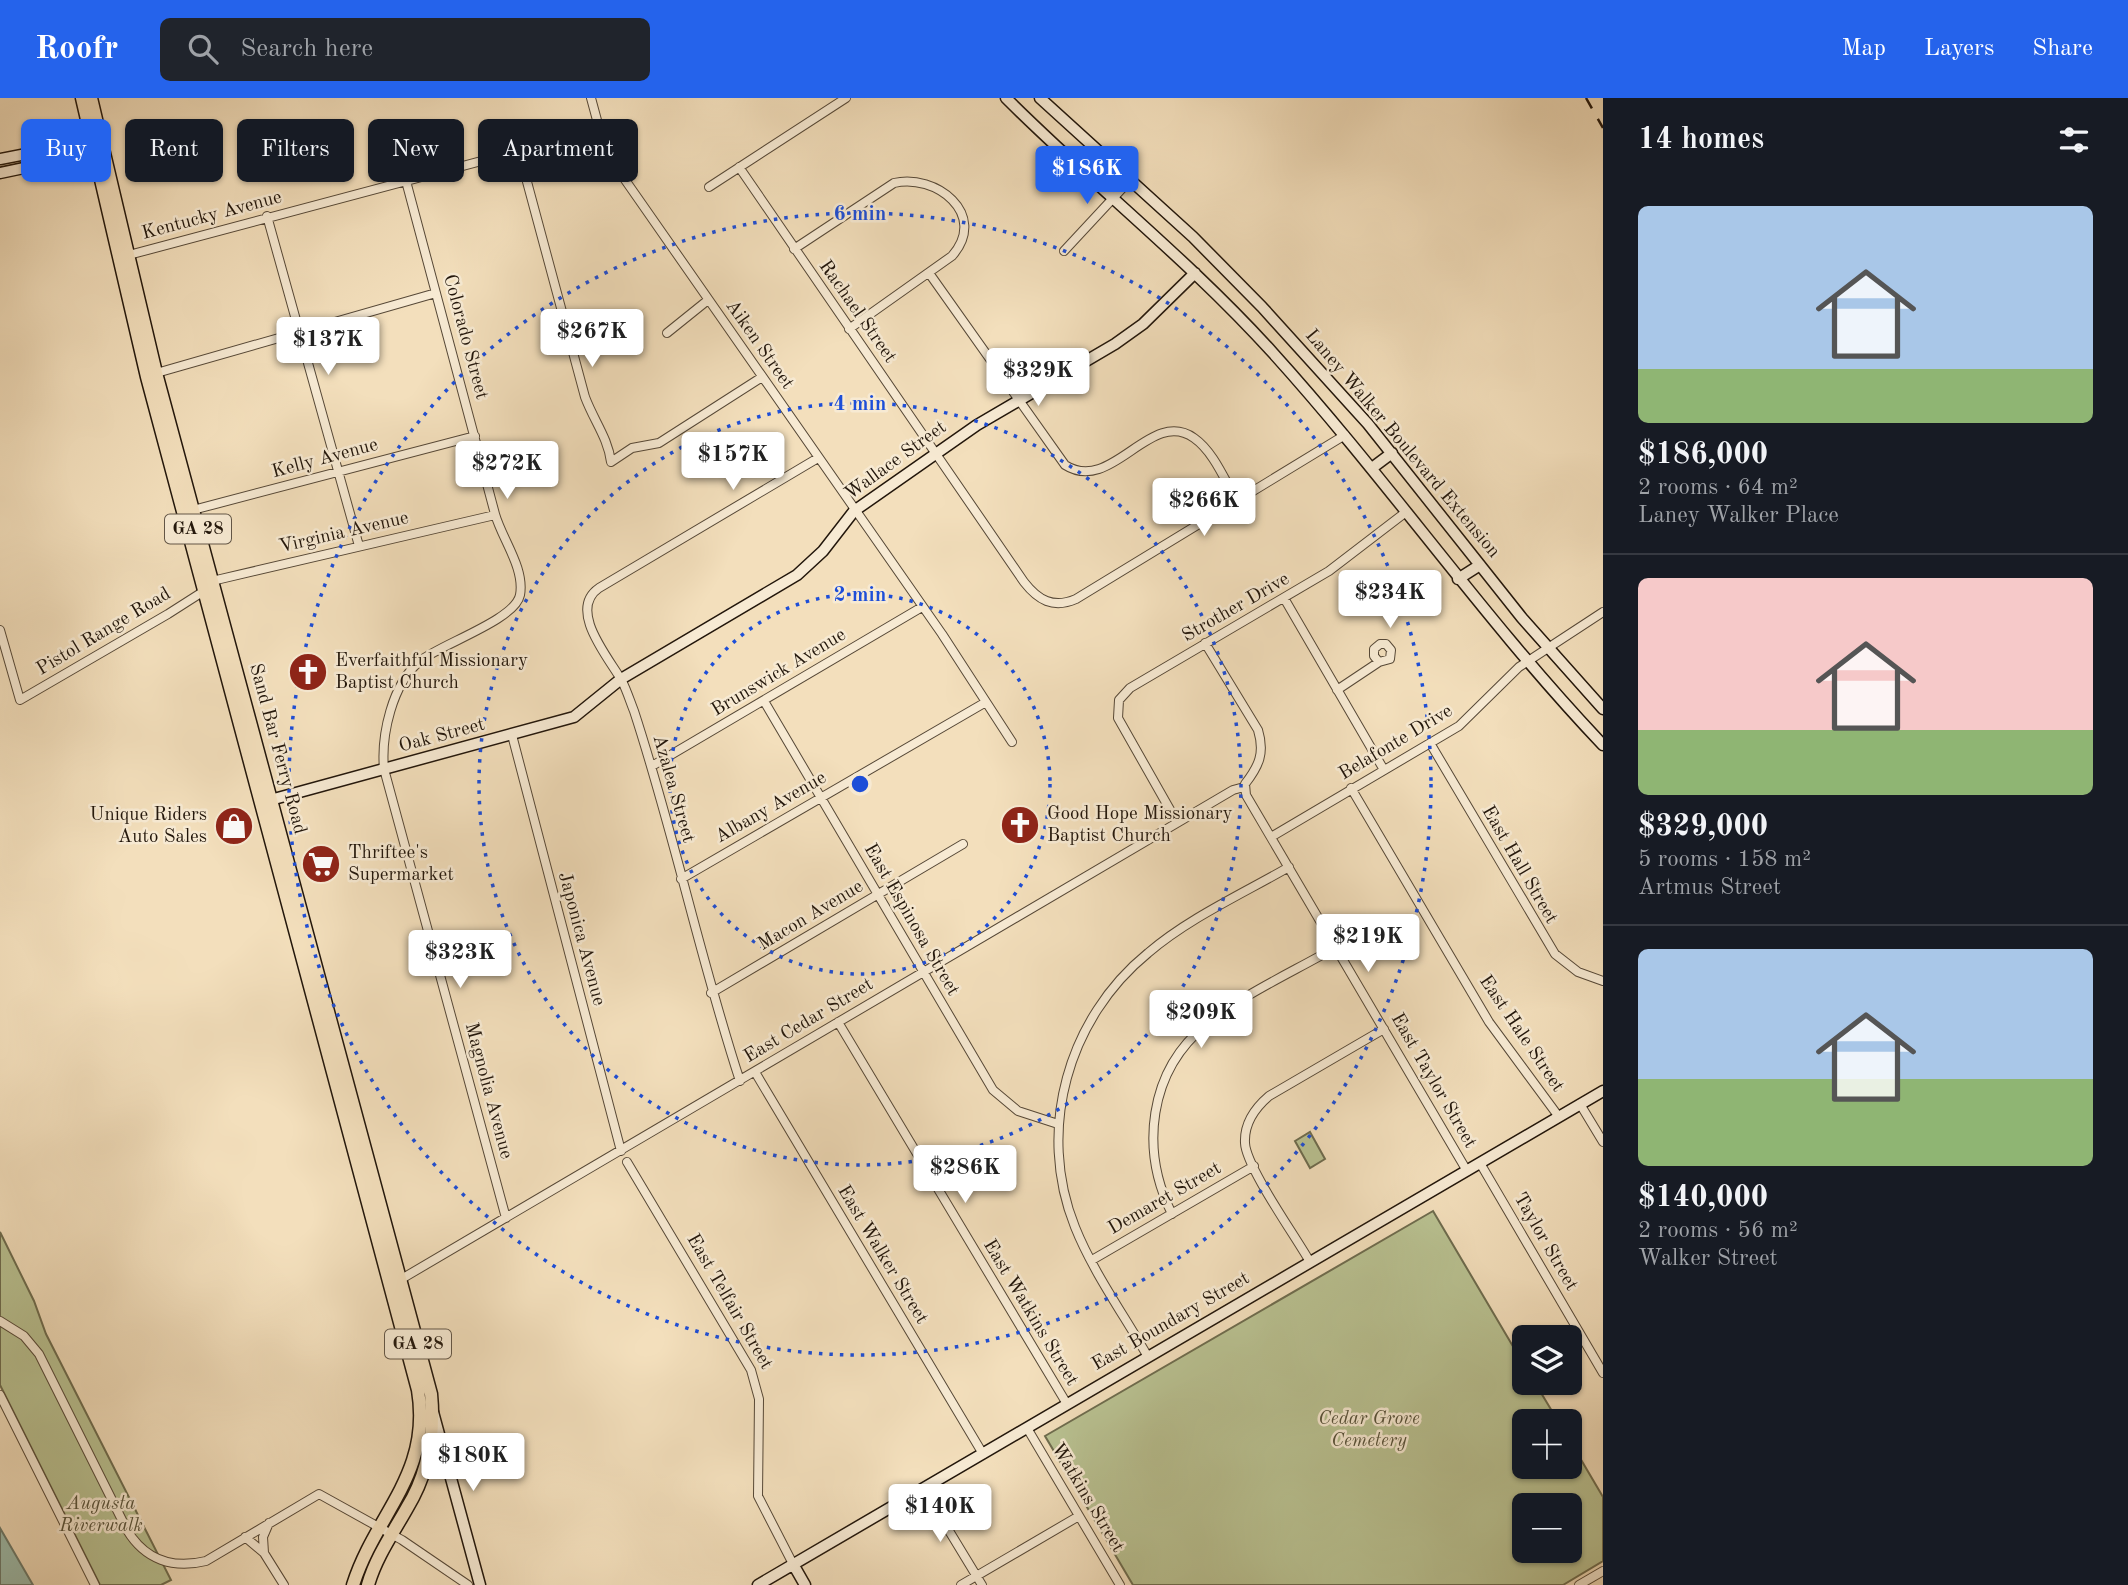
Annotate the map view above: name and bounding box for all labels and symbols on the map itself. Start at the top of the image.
pin: $186K [1038,146,1136,206]
street label: Kentucky Avenue [140,188,284,244]
text: 6 min [834,204,886,225]
street label: Rachael Street [815,257,899,367]
street label: Colorado Street [439,272,491,402]
street label: Aiken Street [721,297,797,393]
pin: $267K [543,310,641,369]
pin: $137K [279,317,377,377]
street label: Laney Walker Boulevard Extension [1301,326,1503,562]
pin: $329K [989,348,1087,408]
text: 4 min [834,394,886,415]
street label: Wallace Street [842,418,950,504]
pin: $157K [684,432,782,492]
street label: Kelly Avenue [270,436,380,482]
pin: $272K [458,442,556,501]
pin: $266K [1155,478,1253,538]
street label: Virginia Avenue [277,509,411,557]
road number: GA 28 [165,514,231,544]
street label: Strother Drive [1179,570,1293,646]
pin: $234K [1341,570,1439,630]
street label: Pistol Range Road [34,584,174,679]
text: 2 min [834,585,886,606]
street label: Brunswick Avenue [708,625,850,721]
church icon: Everfaithful Missionary Baptist Church [287,651,329,693]
place label: Everfaithful Missionary Baptist Church [335,652,528,693]
street label: Sand Bar Ferry Road [245,662,309,836]
street label: Belafonte Drive [1336,702,1456,784]
street label: Oak Street [397,715,487,757]
street label: Azalea Street [649,733,697,845]
street label: Albany Avenue [712,769,830,847]
centre of rings [848,772,872,796]
street label: East Hall Street [1478,803,1560,927]
church icon: Good Hope Missionary Baptist Church [999,804,1041,846]
shop icon: Unique Riders Auto Sales [213,805,255,847]
place label: Good Hope Missionary Baptist Church [1047,805,1233,846]
place label: Unique Riders Auto Sales [90,806,207,847]
street label: East Espinosa Street [860,841,962,999]
supermarket icon: Thriftee's Supermarket [300,843,342,885]
place label: Thriftee's Supermarket [348,844,454,885]
street label: Japonica Avenue [554,870,608,1008]
street label: Macon Avenue [755,877,867,955]
pin: $219K [1319,914,1417,974]
pin: $323K [411,930,509,990]
street label: East Hale Street [1475,972,1567,1096]
street label: East Cedar Street [741,975,877,1067]
pin: $209K [1152,990,1250,1050]
street label: East Taylor Street [1387,1010,1479,1152]
street label: Magnolia Avenue [461,1021,515,1161]
pin: $286K [916,1146,1014,1205]
street label: Demaret Street [1105,1159,1225,1239]
street label: East Walker Street [833,1182,931,1328]
street label: Taylor Street [1509,1190,1581,1294]
street label: East Telfair Street [682,1231,776,1373]
street label: East Watkins Street [979,1237,1081,1389]
street label: East Boundary Street [1089,1269,1253,1375]
road number: GA 28 [385,1330,451,1358]
park label: Cedar Grove Cemetery [1318,1410,1420,1451]
pin: $180K [424,1434,522,1493]
street label: Watkins Street [1047,1440,1127,1556]
pin: $140K [891,1484,989,1544]
park label: Augusta Riverwalk [58,1495,143,1536]

